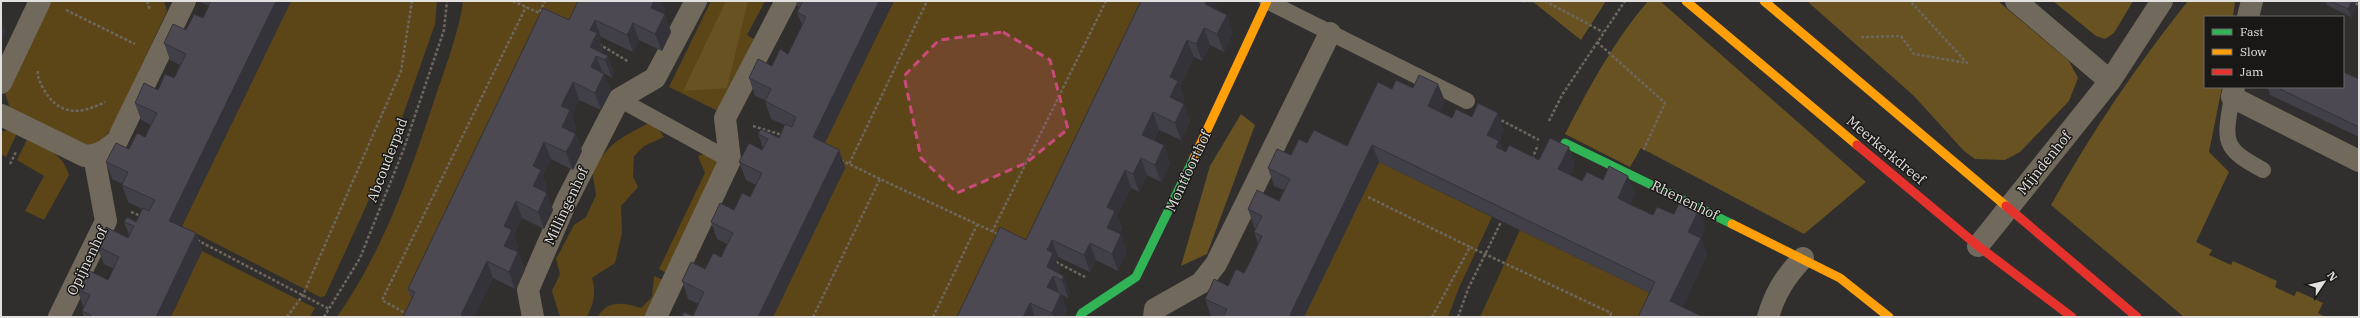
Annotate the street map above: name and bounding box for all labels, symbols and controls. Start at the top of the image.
legend [2204,16,2344,88]
text: Fast [2240,24,2264,39]
text: Slow [2240,44,2267,59]
text: Jam [2240,64,2264,79]
street label: Meerkerkdreef [1843,112,1930,189]
street label: Abcouderpad [363,115,411,205]
street label: Montfoorthof [1161,127,1215,214]
street label: Mijndenhof [2013,127,2076,198]
street label: Millingenhof [540,163,592,248]
street label: Rhenenhof [1649,176,1723,224]
street label: Opijnenhof [63,223,112,298]
north arrow [2304,262,2344,302]
text: N [2324,269,2341,284]

